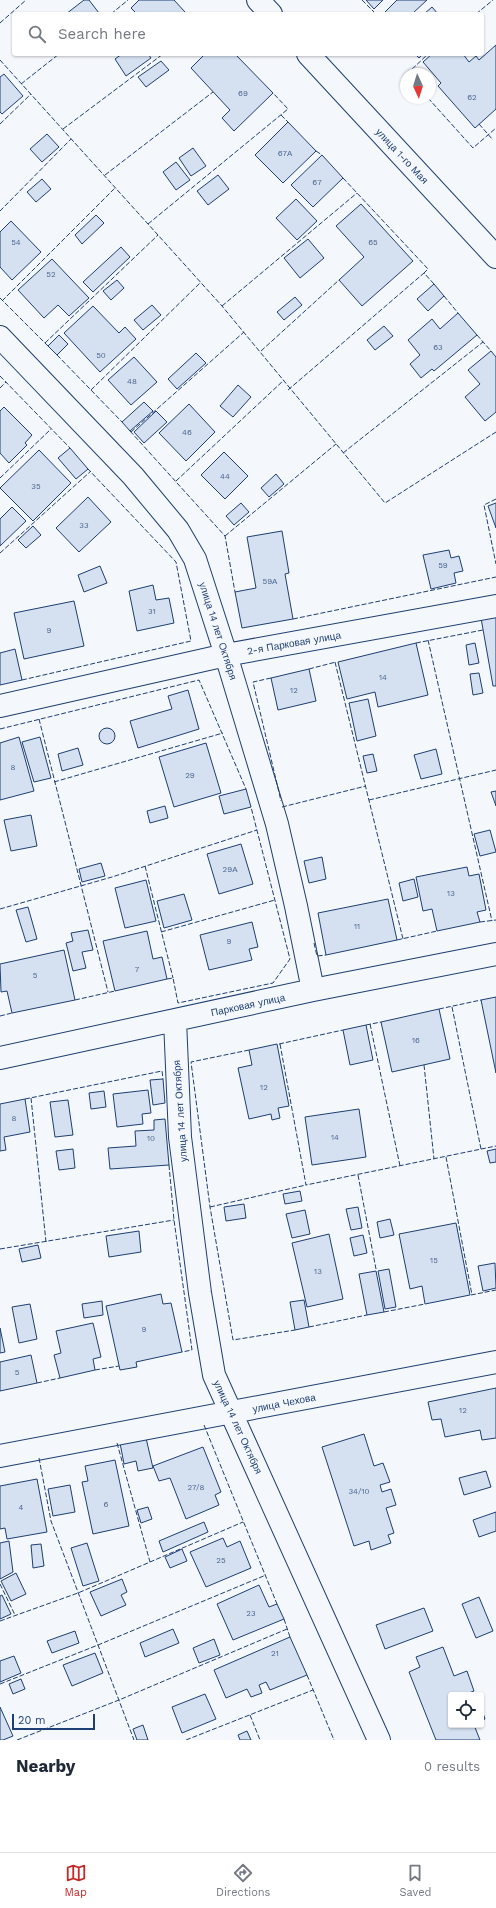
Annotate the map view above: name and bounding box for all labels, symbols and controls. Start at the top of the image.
search box [12,12,484,56]
icon: search [26,23,48,45]
text: Search here [58,25,146,43]
north arrow [400,68,436,104]
house number: 69 [238,89,248,98]
house number: 62 [467,93,477,102]
street label: улица 1-го Мая [374,126,430,186]
house number: 67А [278,149,293,158]
house number: 67 [312,178,322,187]
house number: 54 [11,238,21,247]
house number: 65 [368,238,378,247]
house number: 52 [46,270,56,279]
house number: 63 [433,343,443,352]
house number: 50 [96,351,106,360]
house number: 48 [127,377,137,386]
house number: 46 [182,428,192,437]
house number: 44 [220,472,230,481]
house number: 35 [31,482,41,491]
house number: 33 [79,521,89,530]
house number: 59 [438,561,448,570]
house number: 59А [263,577,278,586]
street label: улица 14 лет Октября [197,581,239,681]
house number: 31 [148,607,156,616]
house number: 9 [47,626,52,635]
street label: 2-я Парковая улица [246,629,342,657]
house number: 14 [379,673,387,682]
house number: 12 [290,686,298,695]
house number: 8 [11,763,16,772]
house number: 29 [185,771,195,780]
house number: 29А [223,865,238,874]
house number: 13 [447,889,455,898]
house number: 11 [354,922,360,931]
house number: 9 [227,937,232,946]
house number: 7 [135,965,140,974]
house number: 5 [33,971,38,980]
street label: Парковая улица [210,992,286,1018]
house number: 16 [412,1036,420,1045]
street label: улица 14 лет Октября [171,1060,189,1162]
house number: 12 [260,1083,268,1092]
house number: 8 [12,1114,17,1123]
house number: 14 [331,1133,339,1142]
house number: 10 [147,1134,155,1143]
house number: 15 [430,1256,438,1265]
house number: 13 [314,1267,322,1276]
house number: 9 [142,1325,147,1334]
house number: 5 [15,1368,20,1377]
street label: улица 14 лет Октября [211,1378,265,1476]
street label: улица Чехова [251,1391,317,1415]
house number: 12 [459,1406,467,1415]
house number: 27/8 [188,1483,204,1492]
house number: 34/10 [348,1487,370,1496]
house number: 6 [104,1500,109,1509]
house number: 4 [19,1503,24,1512]
house number: 25 [216,1556,226,1565]
house number: 23 [246,1609,256,1618]
house number: 21 [271,1649,279,1658]
map controls [448,1692,484,1728]
button: locate [448,1692,484,1728]
scale bar [12,1712,95,1731]
text: 20 m [18,1714,46,1727]
text: Nearby [16,1756,75,1776]
text: 0 results [424,1759,480,1774]
tab: Map [65,1862,87,1899]
tab: Directions [216,1862,270,1899]
tab: Saved [399,1862,431,1899]

